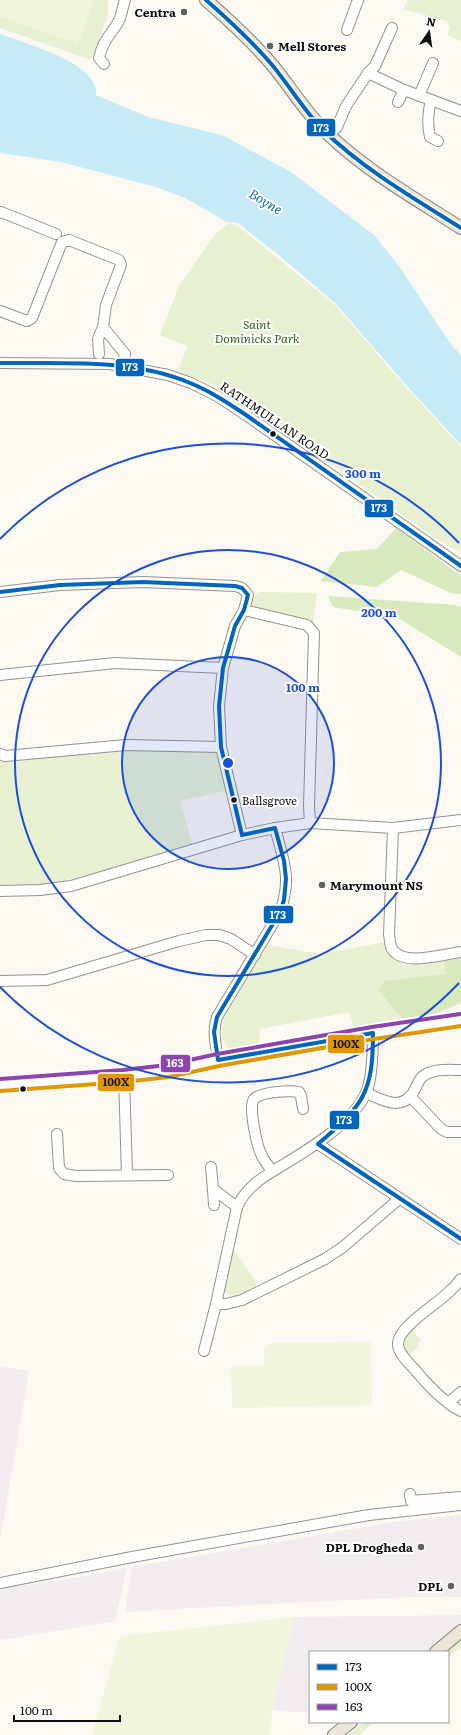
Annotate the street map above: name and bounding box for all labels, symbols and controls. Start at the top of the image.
place label: Centra [134,3,176,21]
marker: Centra [179,7,189,17]
north arrow [409,12,449,52]
text: N [425,12,438,30]
place label: Mell Stores [278,37,346,55]
marker: Mell Stores [265,41,275,51]
line badge: 173 [306,118,336,137]
text: 173 [313,119,329,135]
water label: Boyne [246,184,286,218]
park label: Saint Dominicks Park [214,315,300,347]
line badge: 173 [115,358,145,377]
text: 173 [122,358,138,374]
street label: RATHMULLAN ROAD [217,377,333,463]
unlabelled marker [268,429,278,439]
text: 300 m [345,464,381,482]
line badge: 173 [364,499,394,518]
text: 173 [371,499,387,515]
text: 200 m [361,603,397,621]
text: 100 m [286,678,320,696]
centre of rings [221,756,235,770]
place label: Ballsgrove [242,792,297,808]
marker: Ballsgrove [229,795,239,805]
place label: Marymount NS [330,876,423,894]
marker: Marymount NS [317,880,327,890]
line badge: 173 [263,905,294,924]
text: 173 [270,906,286,922]
line badge: 100X [327,1034,365,1054]
text: 100X [333,1035,360,1051]
line badge: 163 [160,1054,191,1073]
text: 163 [166,1054,184,1070]
line badge: 100X [97,1073,135,1092]
text: 100X [103,1073,130,1089]
unlabelled marker [18,1084,28,1094]
line badge: 173 [329,1110,360,1130]
text: 173 [336,1111,352,1127]
place label: DPL Drogheda [325,1538,413,1556]
marker: DPL Drogheda [416,1542,426,1552]
place label: DPL [418,1577,443,1595]
marker: DPL [446,1581,456,1591]
legend [309,1651,449,1723]
text: 173 [345,1657,362,1675]
text: 100X [345,1677,373,1695]
scale bar [14,1697,120,1723]
text: 163 [345,1697,363,1715]
text: 100 m [20,1701,53,1719]

